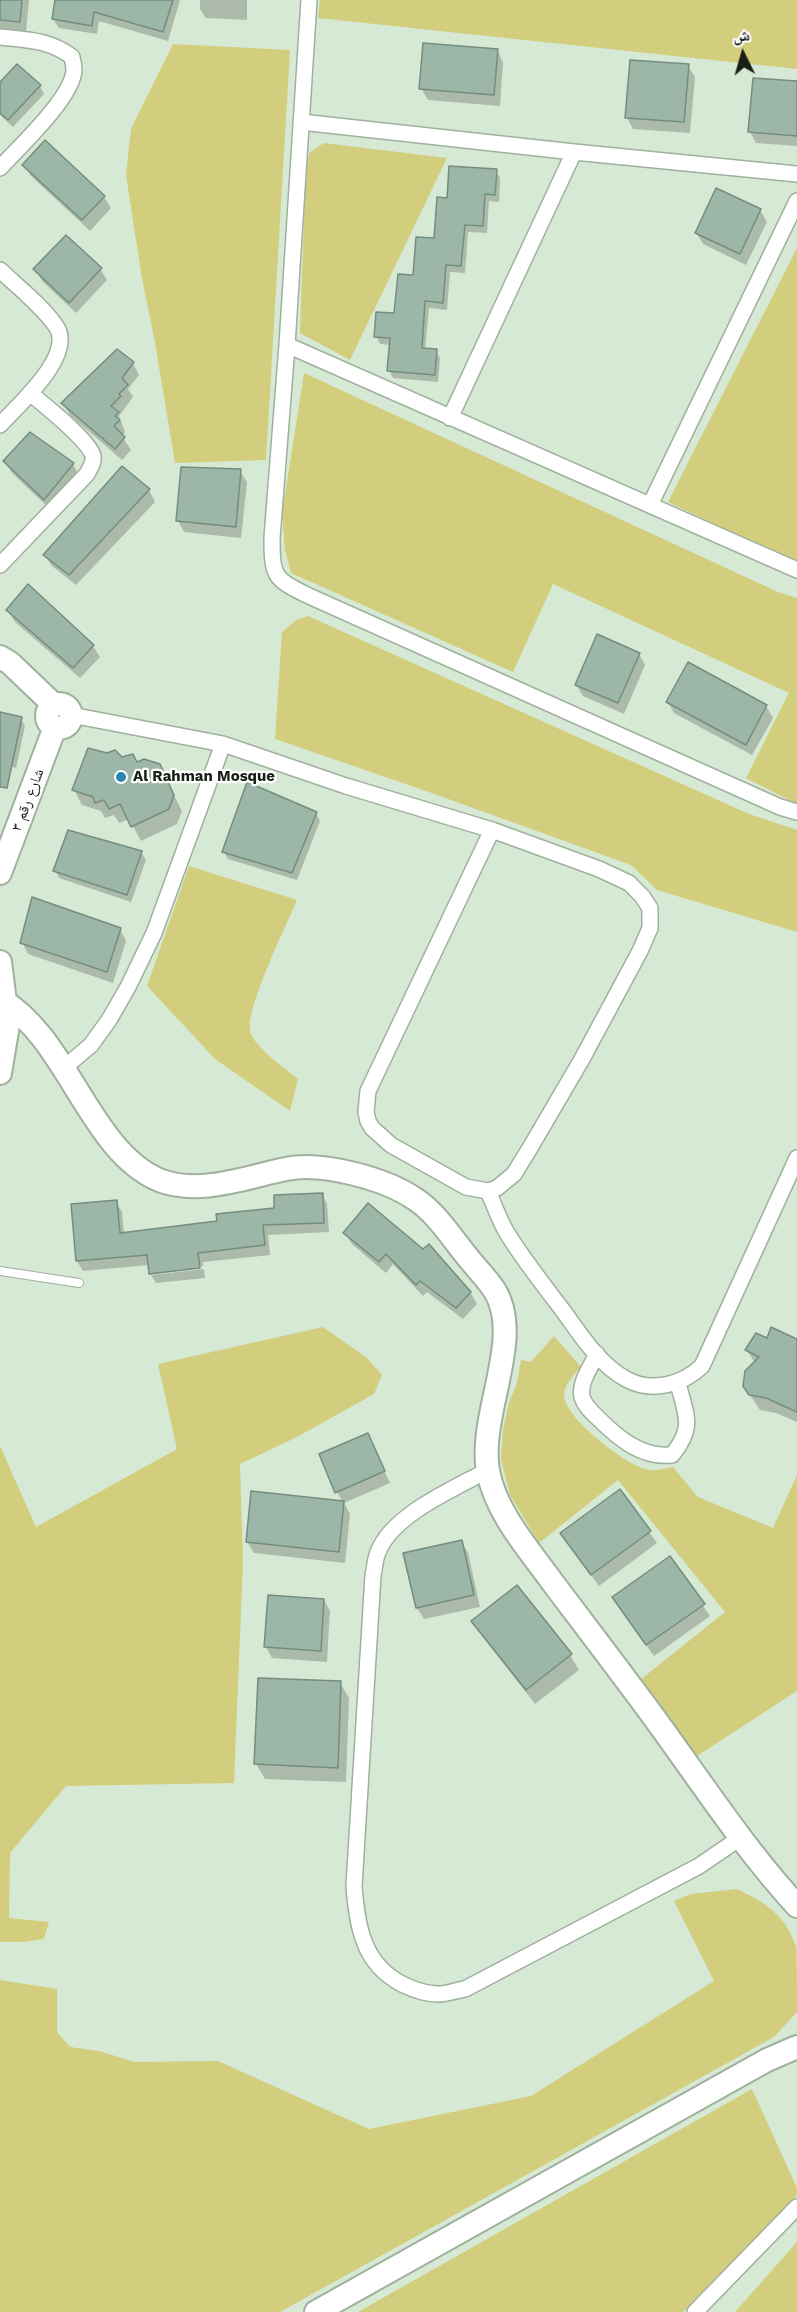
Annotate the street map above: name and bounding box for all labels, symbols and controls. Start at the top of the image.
north arrow [713,24,773,84]
text: ش [732,25,751,46]
street label: شارع رقم ٣ [8,766,48,834]
place label: Al Rahman Mosque [133,768,275,786]
marker: Al Rahman Mosque [114,770,128,784]

